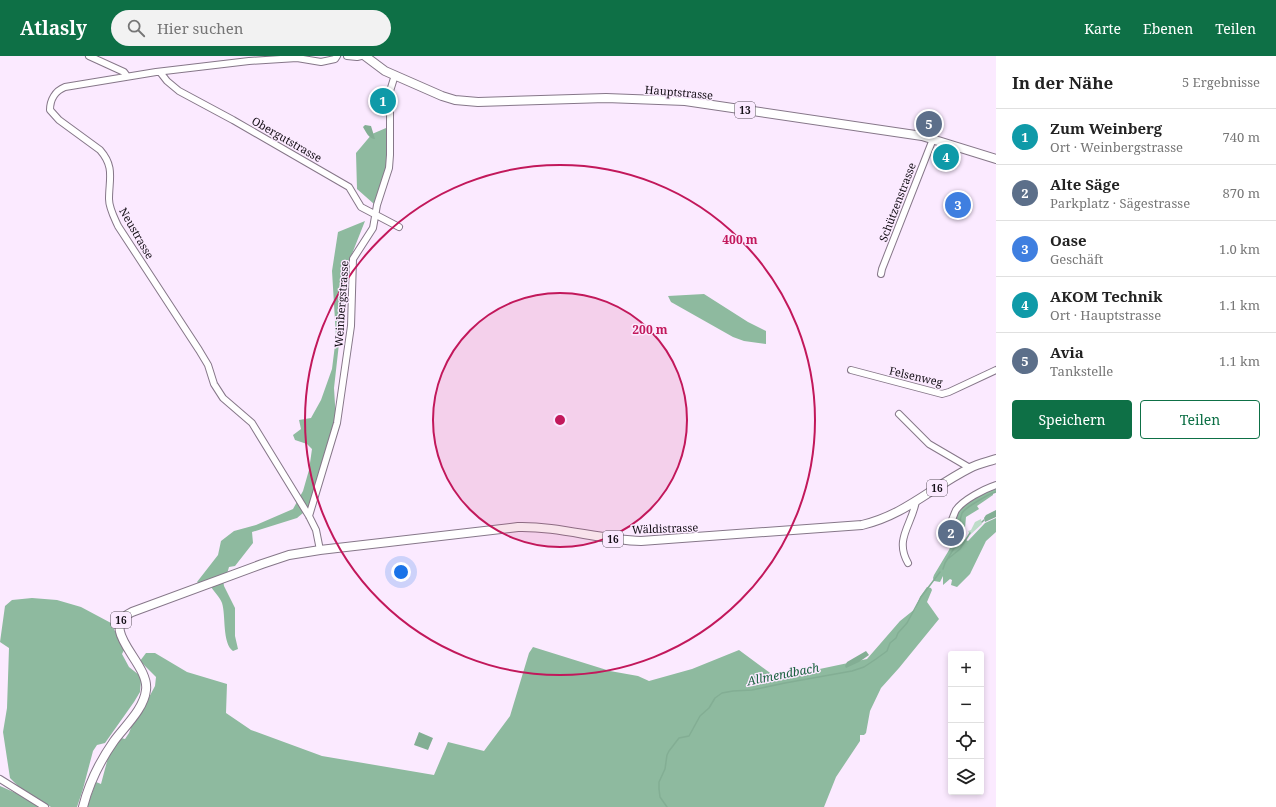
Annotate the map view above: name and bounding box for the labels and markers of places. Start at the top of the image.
pin: 1 [370,86,396,116]
pin: 5 [916,109,942,139]
pin: 4 [933,142,959,172]
pin: 3 [945,190,971,220]
centre of rings [553,413,567,427]
pin: 2 [938,518,964,548]

